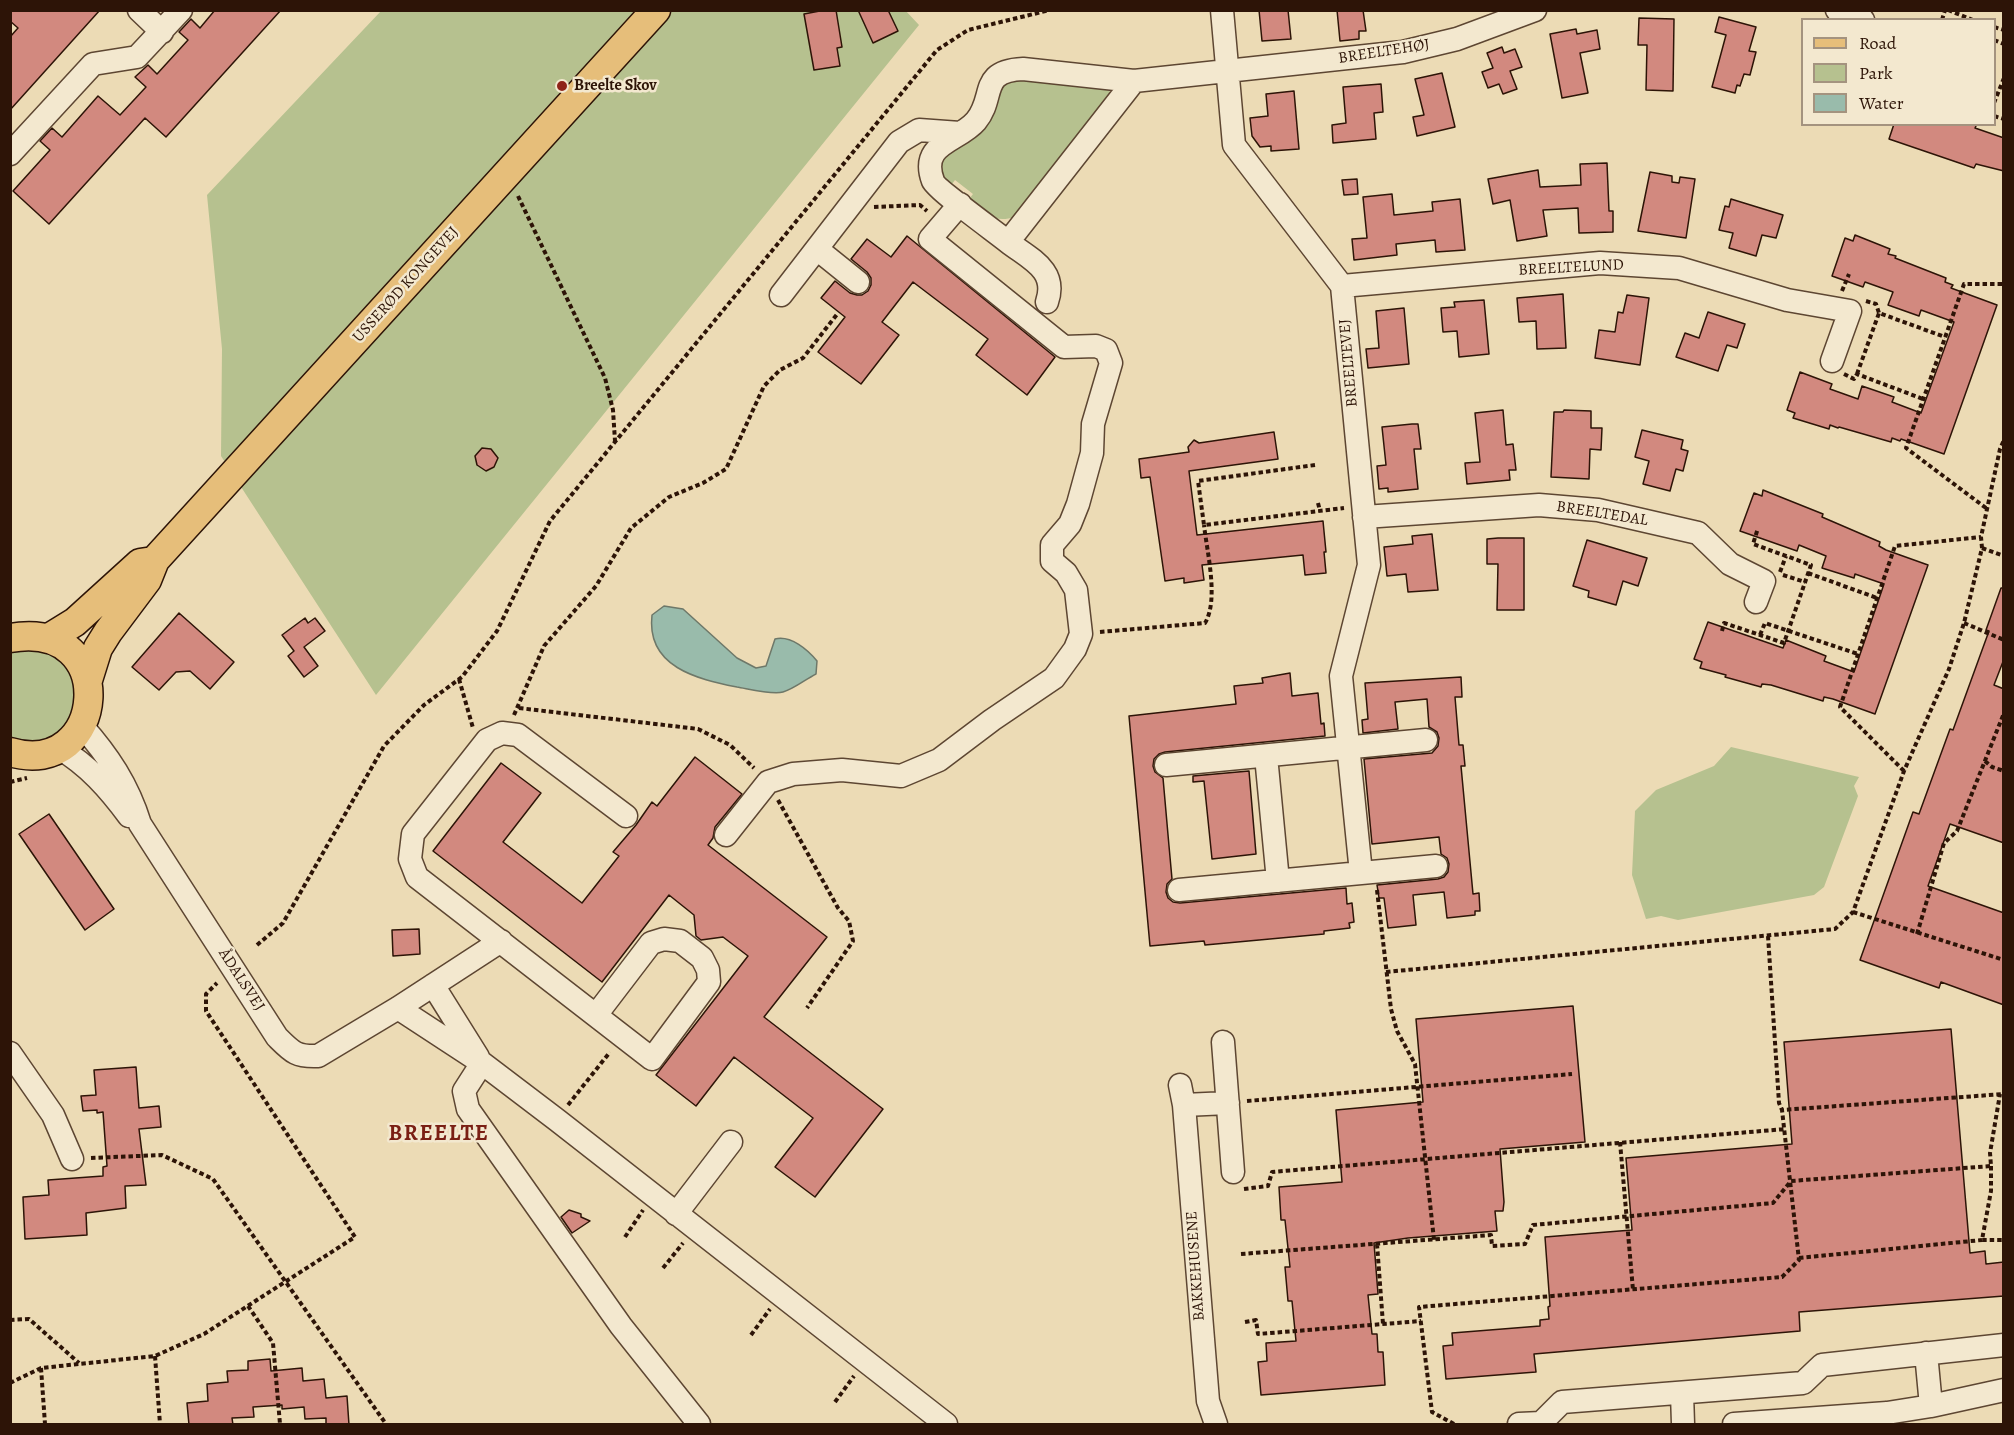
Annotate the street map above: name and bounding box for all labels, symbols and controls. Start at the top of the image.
legend [1801,18,1996,126]
text: Road [1859,31,1896,55]
street label: BREELTEHØJ [1337,35,1431,69]
text: Park [1859,61,1893,85]
place label: Breelte Skov [574,76,657,96]
marker: Breelte Skov [555,79,569,93]
text: Water [1859,91,1904,115]
street label: USSERØD KONGEVEJ [349,223,463,347]
street label: BREELTELUND [1518,256,1624,280]
street label: BREELTEVEJ [1336,318,1362,408]
street label: BREELTEDAL [1555,497,1649,531]
street label: ÅDALSVEJ [214,945,268,1015]
district label: BREELTE [389,1122,489,1148]
street label: BAKKEHUSENE [1183,1210,1209,1322]

